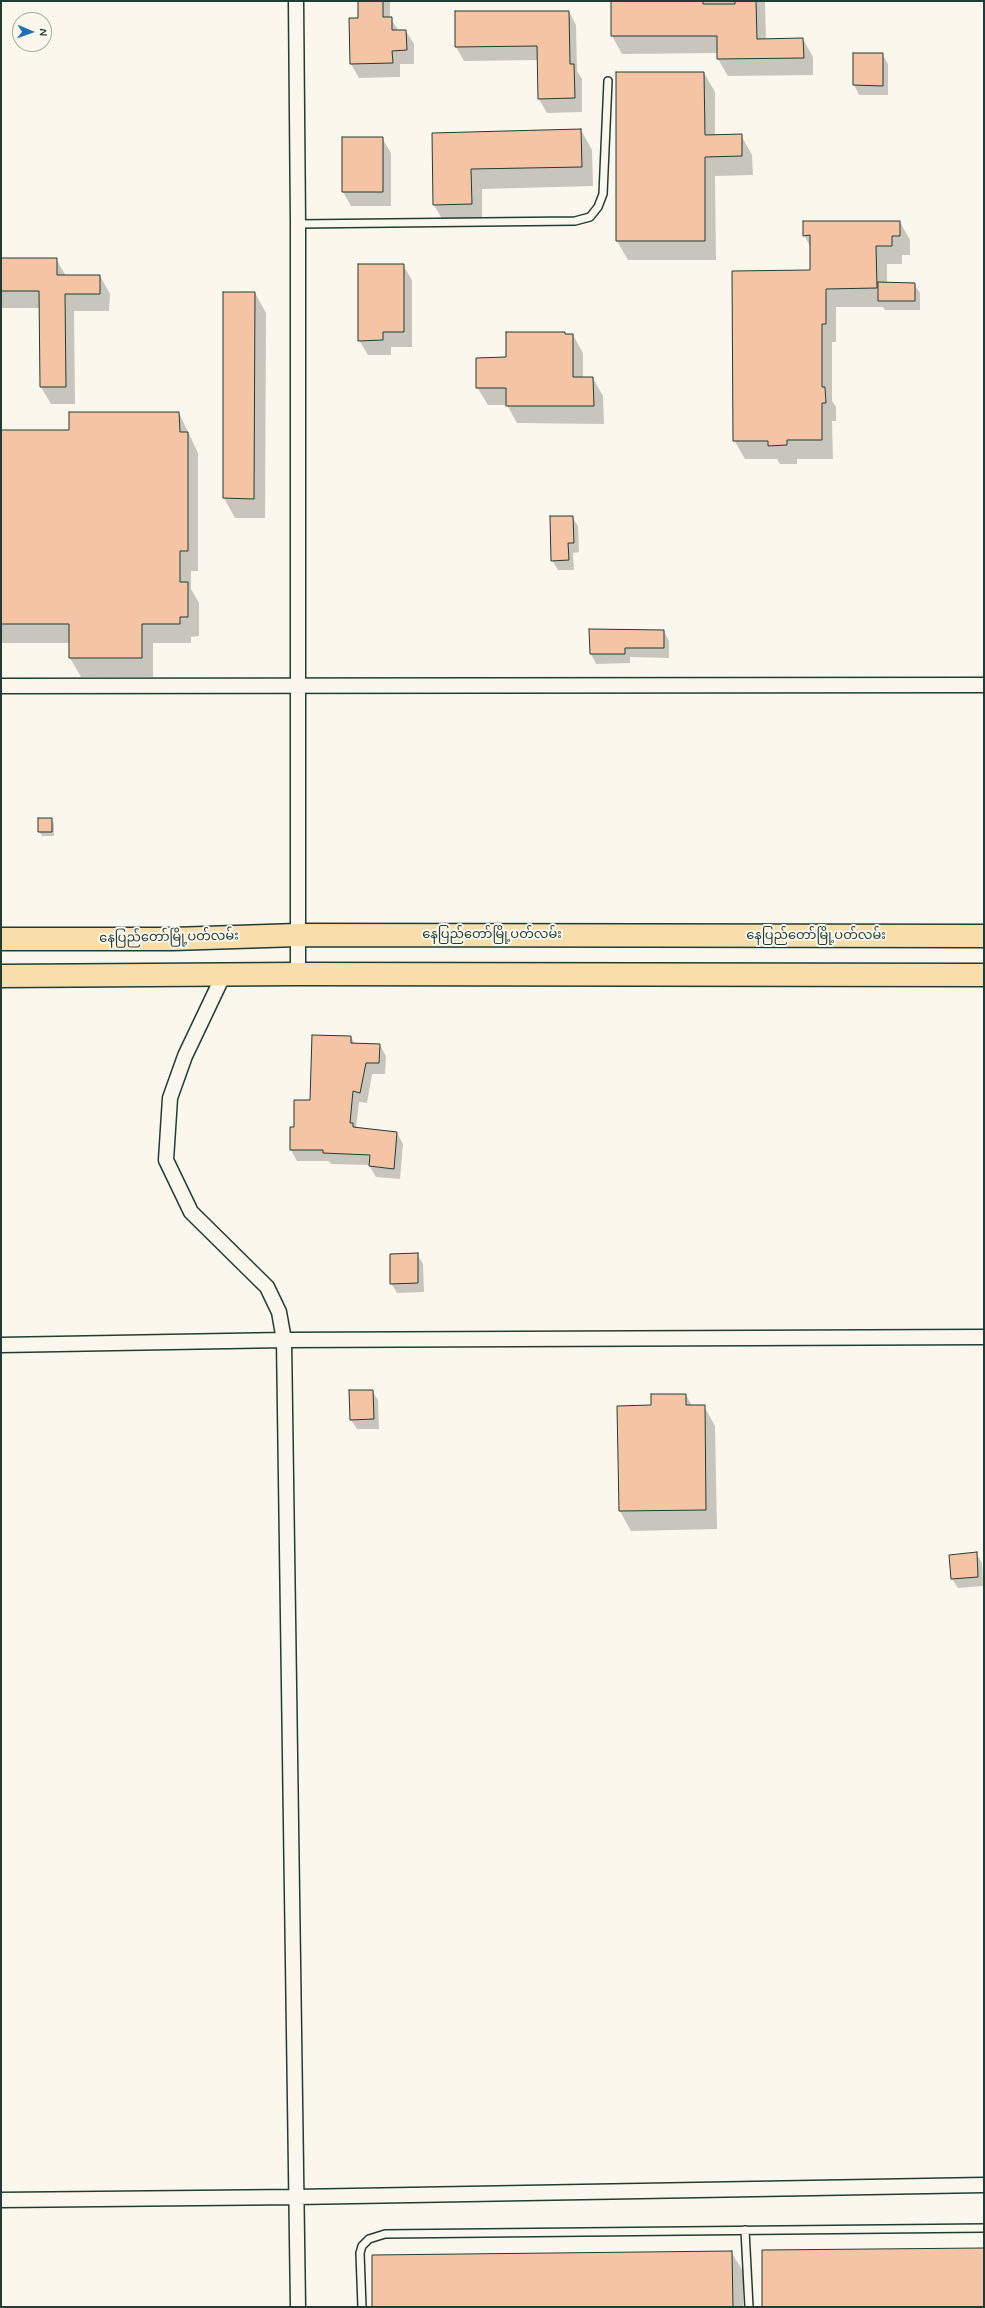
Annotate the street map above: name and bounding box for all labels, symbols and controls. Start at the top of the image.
north arrow [12,12,52,52]
text: N [36,28,50,36]
street label: နေပြည်တော်မြို့ပတ်လမ်း [422,927,562,943]
street label: နေပြည်တော်မြို့ပတ်လမ်း [746,928,886,944]
street label: နေပြည်တော်မြို့ပတ်လမ်း [99,929,239,947]

